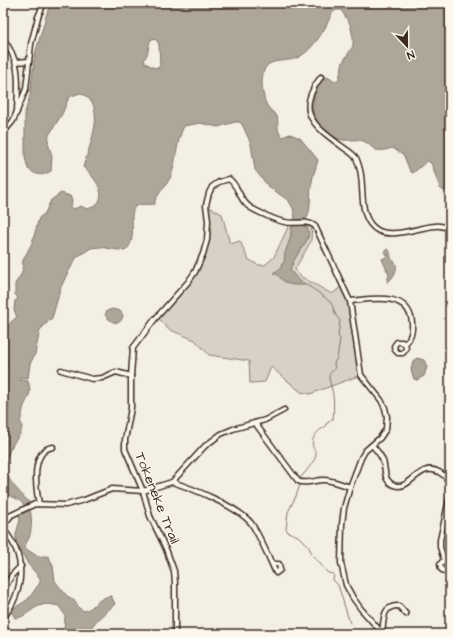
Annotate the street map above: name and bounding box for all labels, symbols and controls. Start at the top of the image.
north arrow [387,26,427,66]
text: N [404,47,417,63]
street label: Tokeneke Trail [130,449,184,547]

